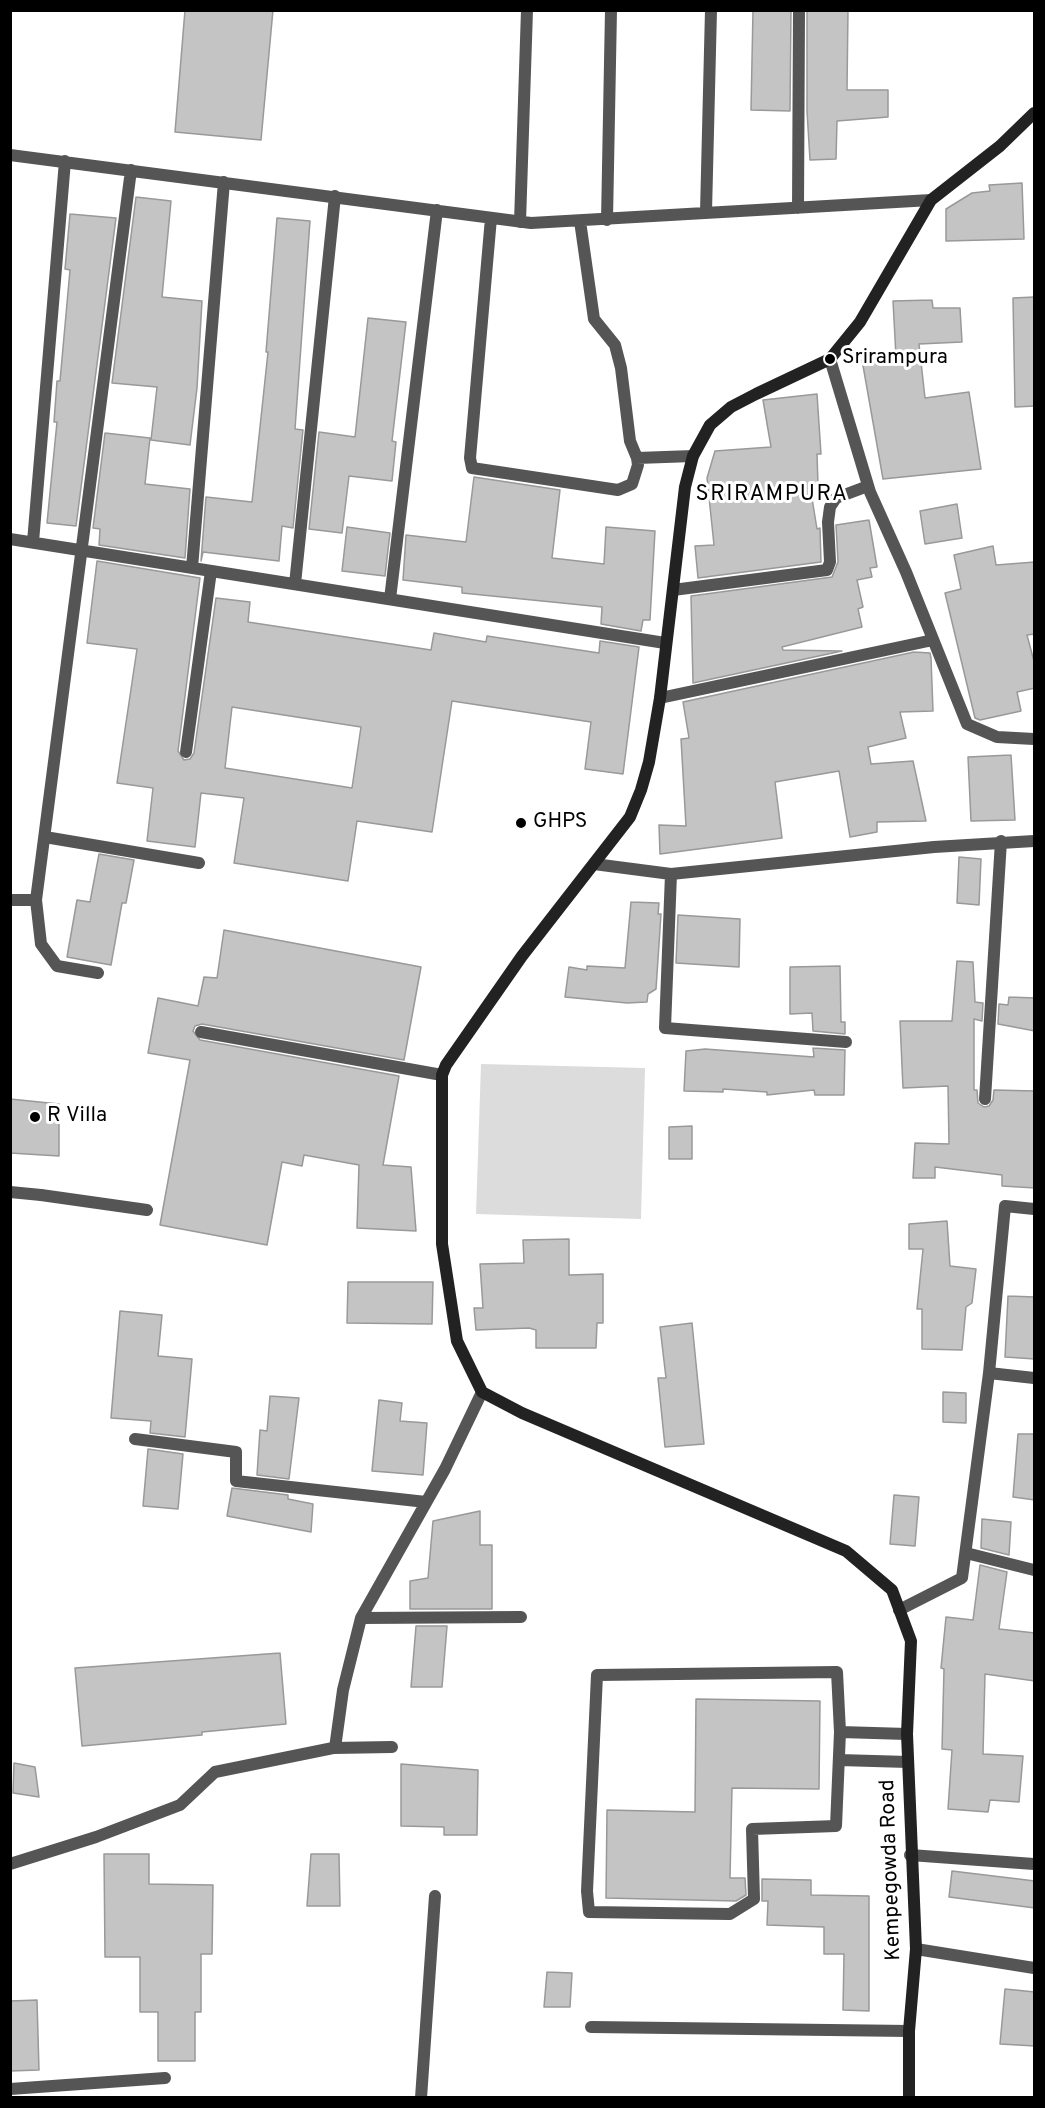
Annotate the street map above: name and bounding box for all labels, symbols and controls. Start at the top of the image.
place label: Srirampura [842,346,948,372]
marker: Srirampura [823,352,837,366]
district label: SRIRAMPURA [696,483,848,509]
place label: GHPS [533,810,587,836]
marker: GHPS [514,816,528,830]
place label: R Villa [47,1104,107,1130]
marker: R Villa [28,1110,42,1124]
street label: Kempegowda Road [876,1779,908,1961]

